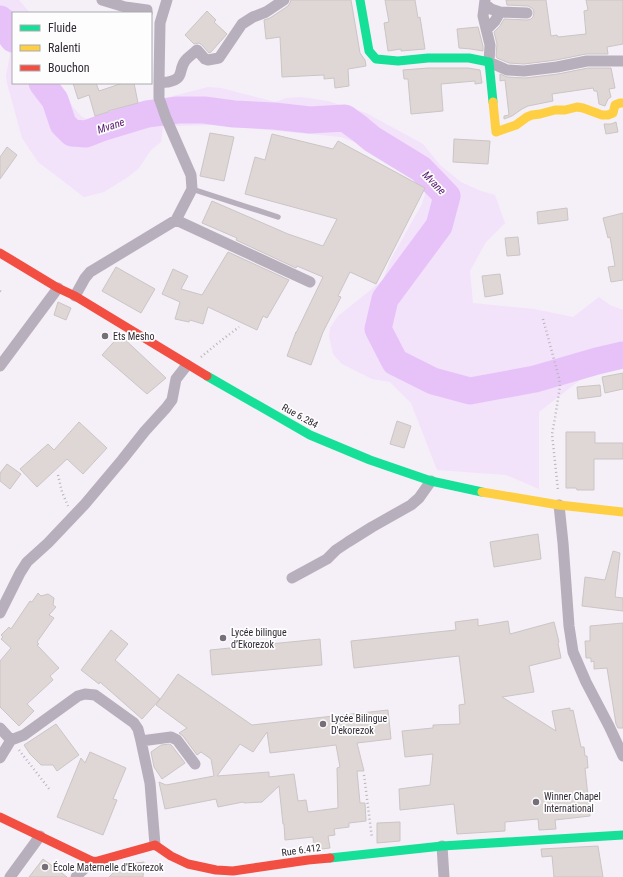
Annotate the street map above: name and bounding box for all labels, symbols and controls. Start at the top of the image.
legend [12,12,152,84]
text: Fluide [48,21,77,35]
text: Ralenti [48,41,81,55]
text: Bouchon [48,61,90,75]
water label: Mvane [96,116,126,136]
water label: Mvane [420,168,448,198]
marker: Ets Mesho [100,331,110,341]
place label: Ets Mesho [113,331,154,342]
street label: Rue 6.284 [280,402,320,430]
place label: Lycée bilingue d’Ekorezok [231,627,287,650]
marker: Lycée bilingue d’Ekorezok [218,633,228,643]
place label: Lycée Bilingue D'ekorezok [331,713,387,736]
marker: Lycée Bilingue D'ekorezok [318,719,328,729]
place label: Winner Chapel International [544,791,601,814]
marker: Winner Chapel International [531,797,541,807]
street label: Rue 6.412 [281,842,321,858]
place label: École Maternelle d'Ekorezok [53,861,164,873]
marker: École Maternelle d'Ekorezok [40,862,50,872]

